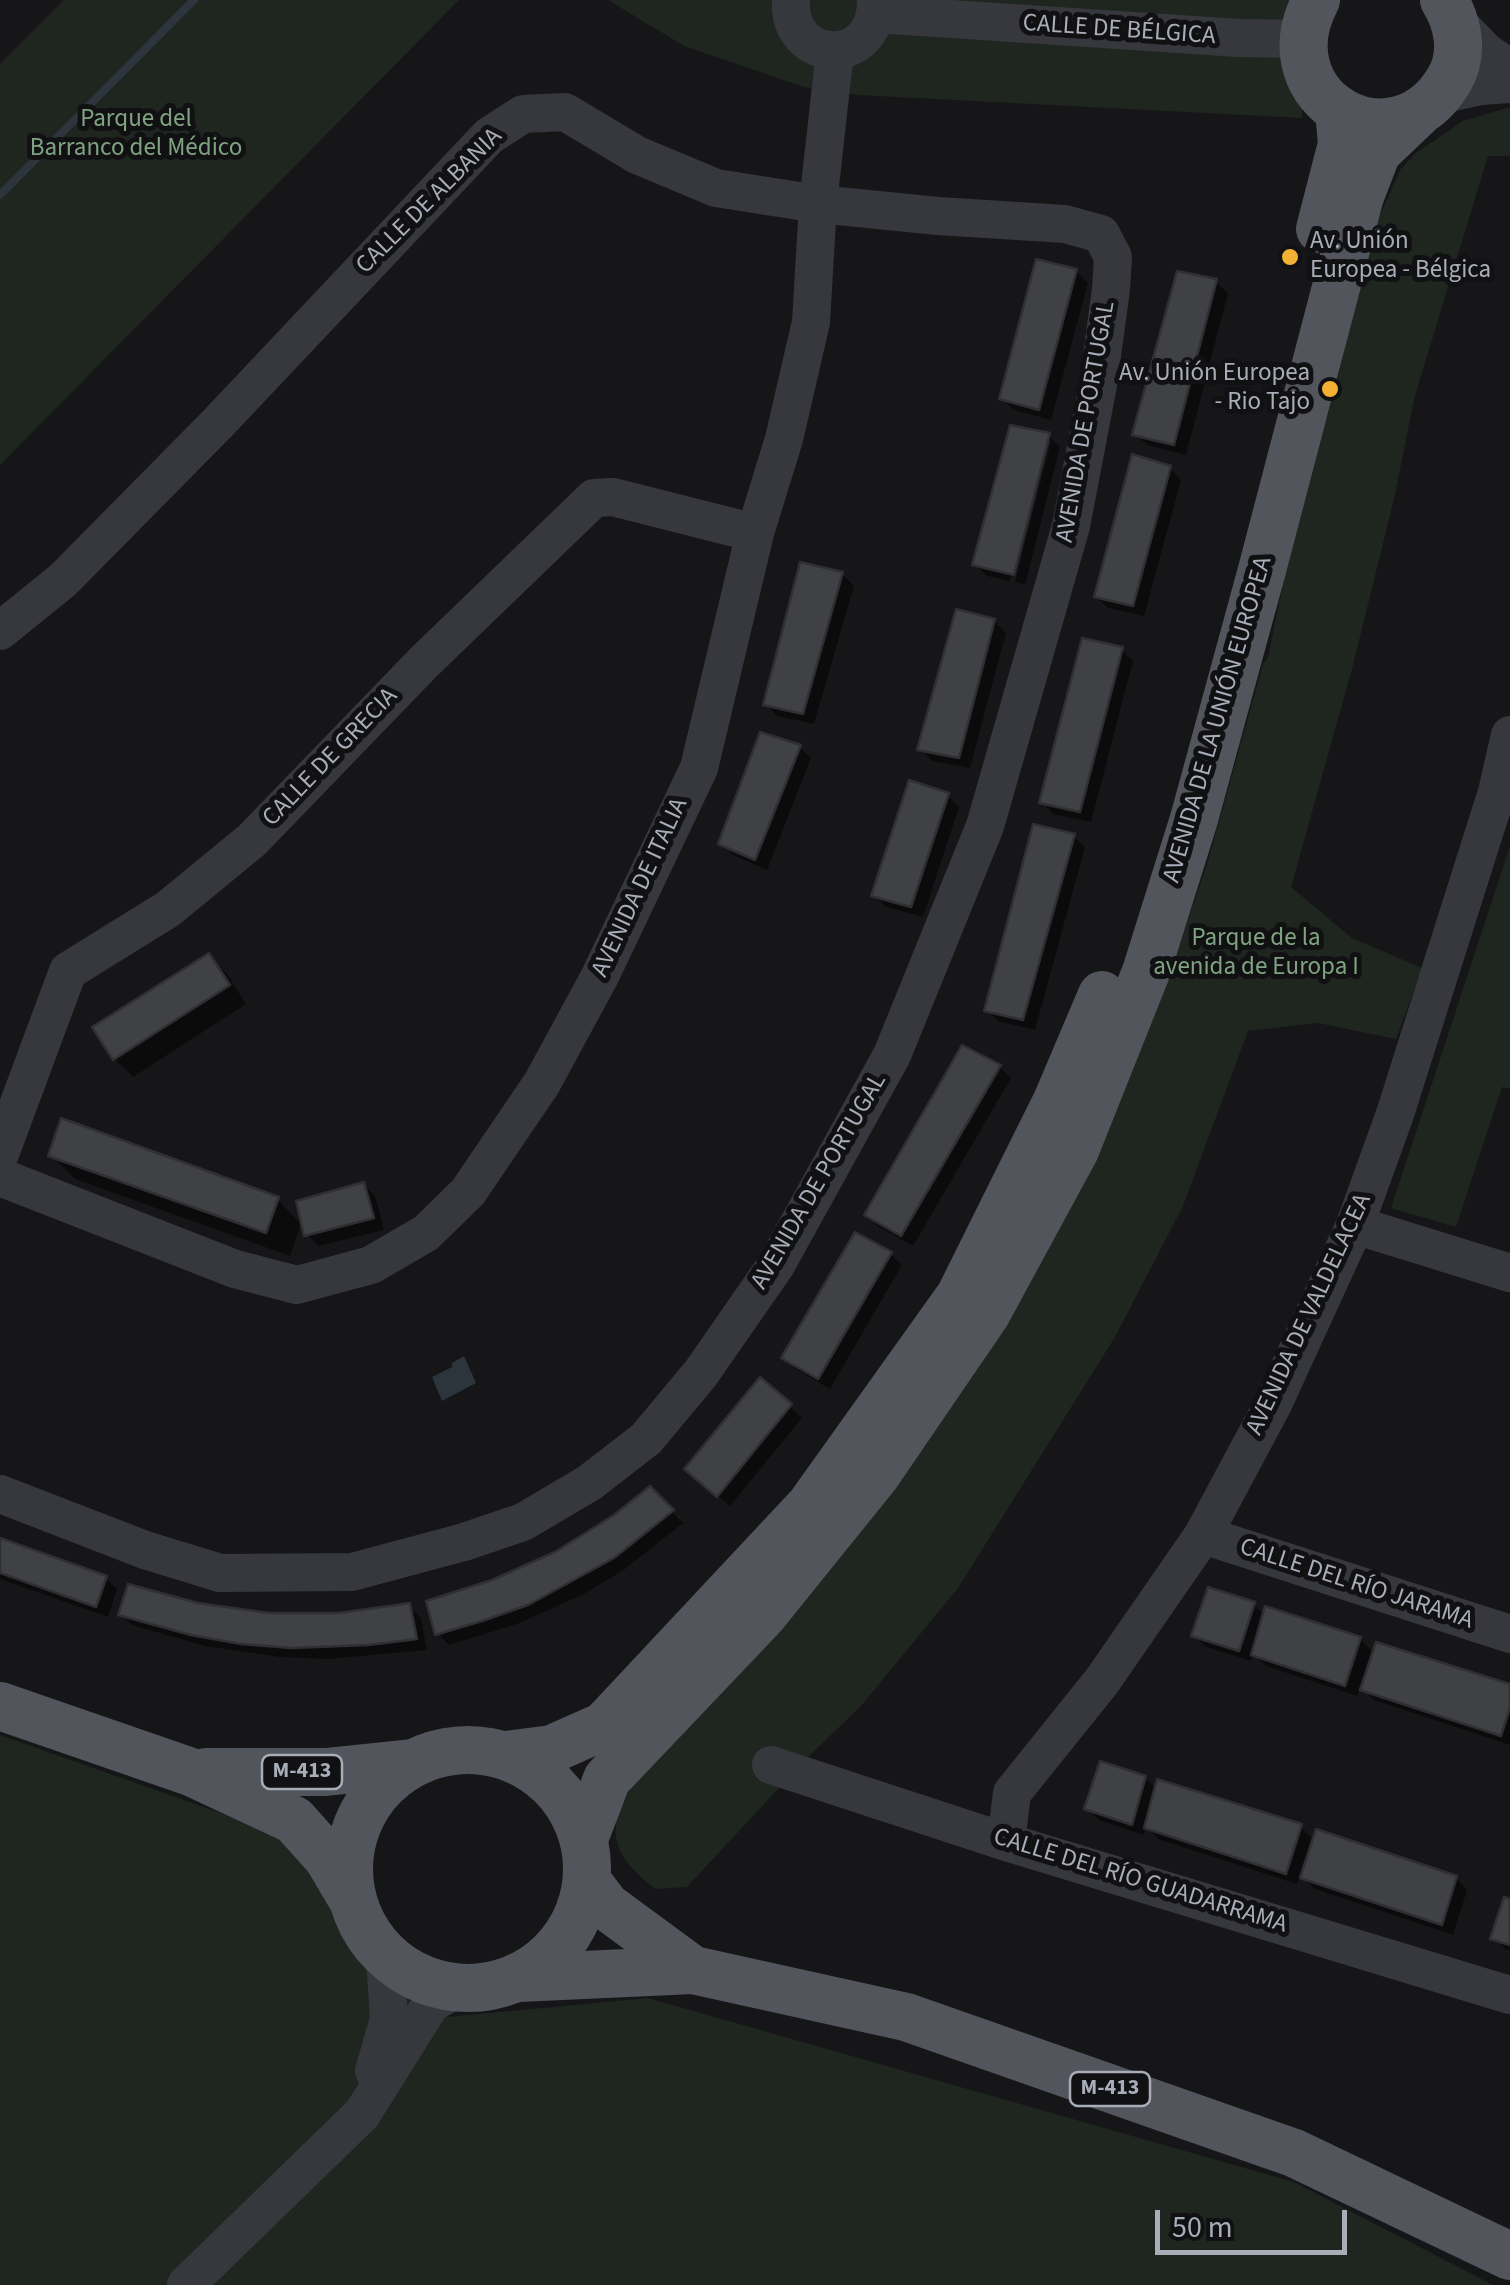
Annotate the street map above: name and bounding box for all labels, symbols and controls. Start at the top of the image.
street label: CALLE DE BÉLGICA [1022,9,1216,53]
park label: Parque del Barranco del Médico [30,106,242,165]
street label: CALLE DE ALBANIA [351,123,509,281]
place label: Av. Unión Europea - Bélgica [1310,228,1491,287]
marker: Av. Unión Europea - Bélgica [1279,246,1301,268]
street label: AVENIDA DE PORTUGAL [1051,299,1123,545]
place label: Av. Unión Europea - Rio Tajo [1119,360,1310,419]
marker: Av. Unión Europea - Rio Tajo [1319,378,1341,400]
street label: AVENIDA DE LA UNIÓN EUROPEA [1158,554,1280,886]
street label: CALLE DE GRECIA [257,682,405,834]
street label: AVENIDA DE ITALIA [586,794,696,982]
park label: Parque de la avenida de Europa I [1153,925,1359,984]
street label: AVENIDA DE PORTUGAL [746,1069,894,1295]
street label: AVENIDA DE VALDELACEA [1241,1190,1379,1440]
street label: CALLE DEL RÍO JARAMA [1236,1533,1476,1637]
road number: M-413 [262,1755,342,1789]
street label: CALLE DEL RÍO GUADARRAMA [990,1823,1290,1941]
road number: M-413 [1070,2072,1150,2106]
scale bar [1160,2190,1352,2252]
text: 50 m [1172,2206,1233,2249]

